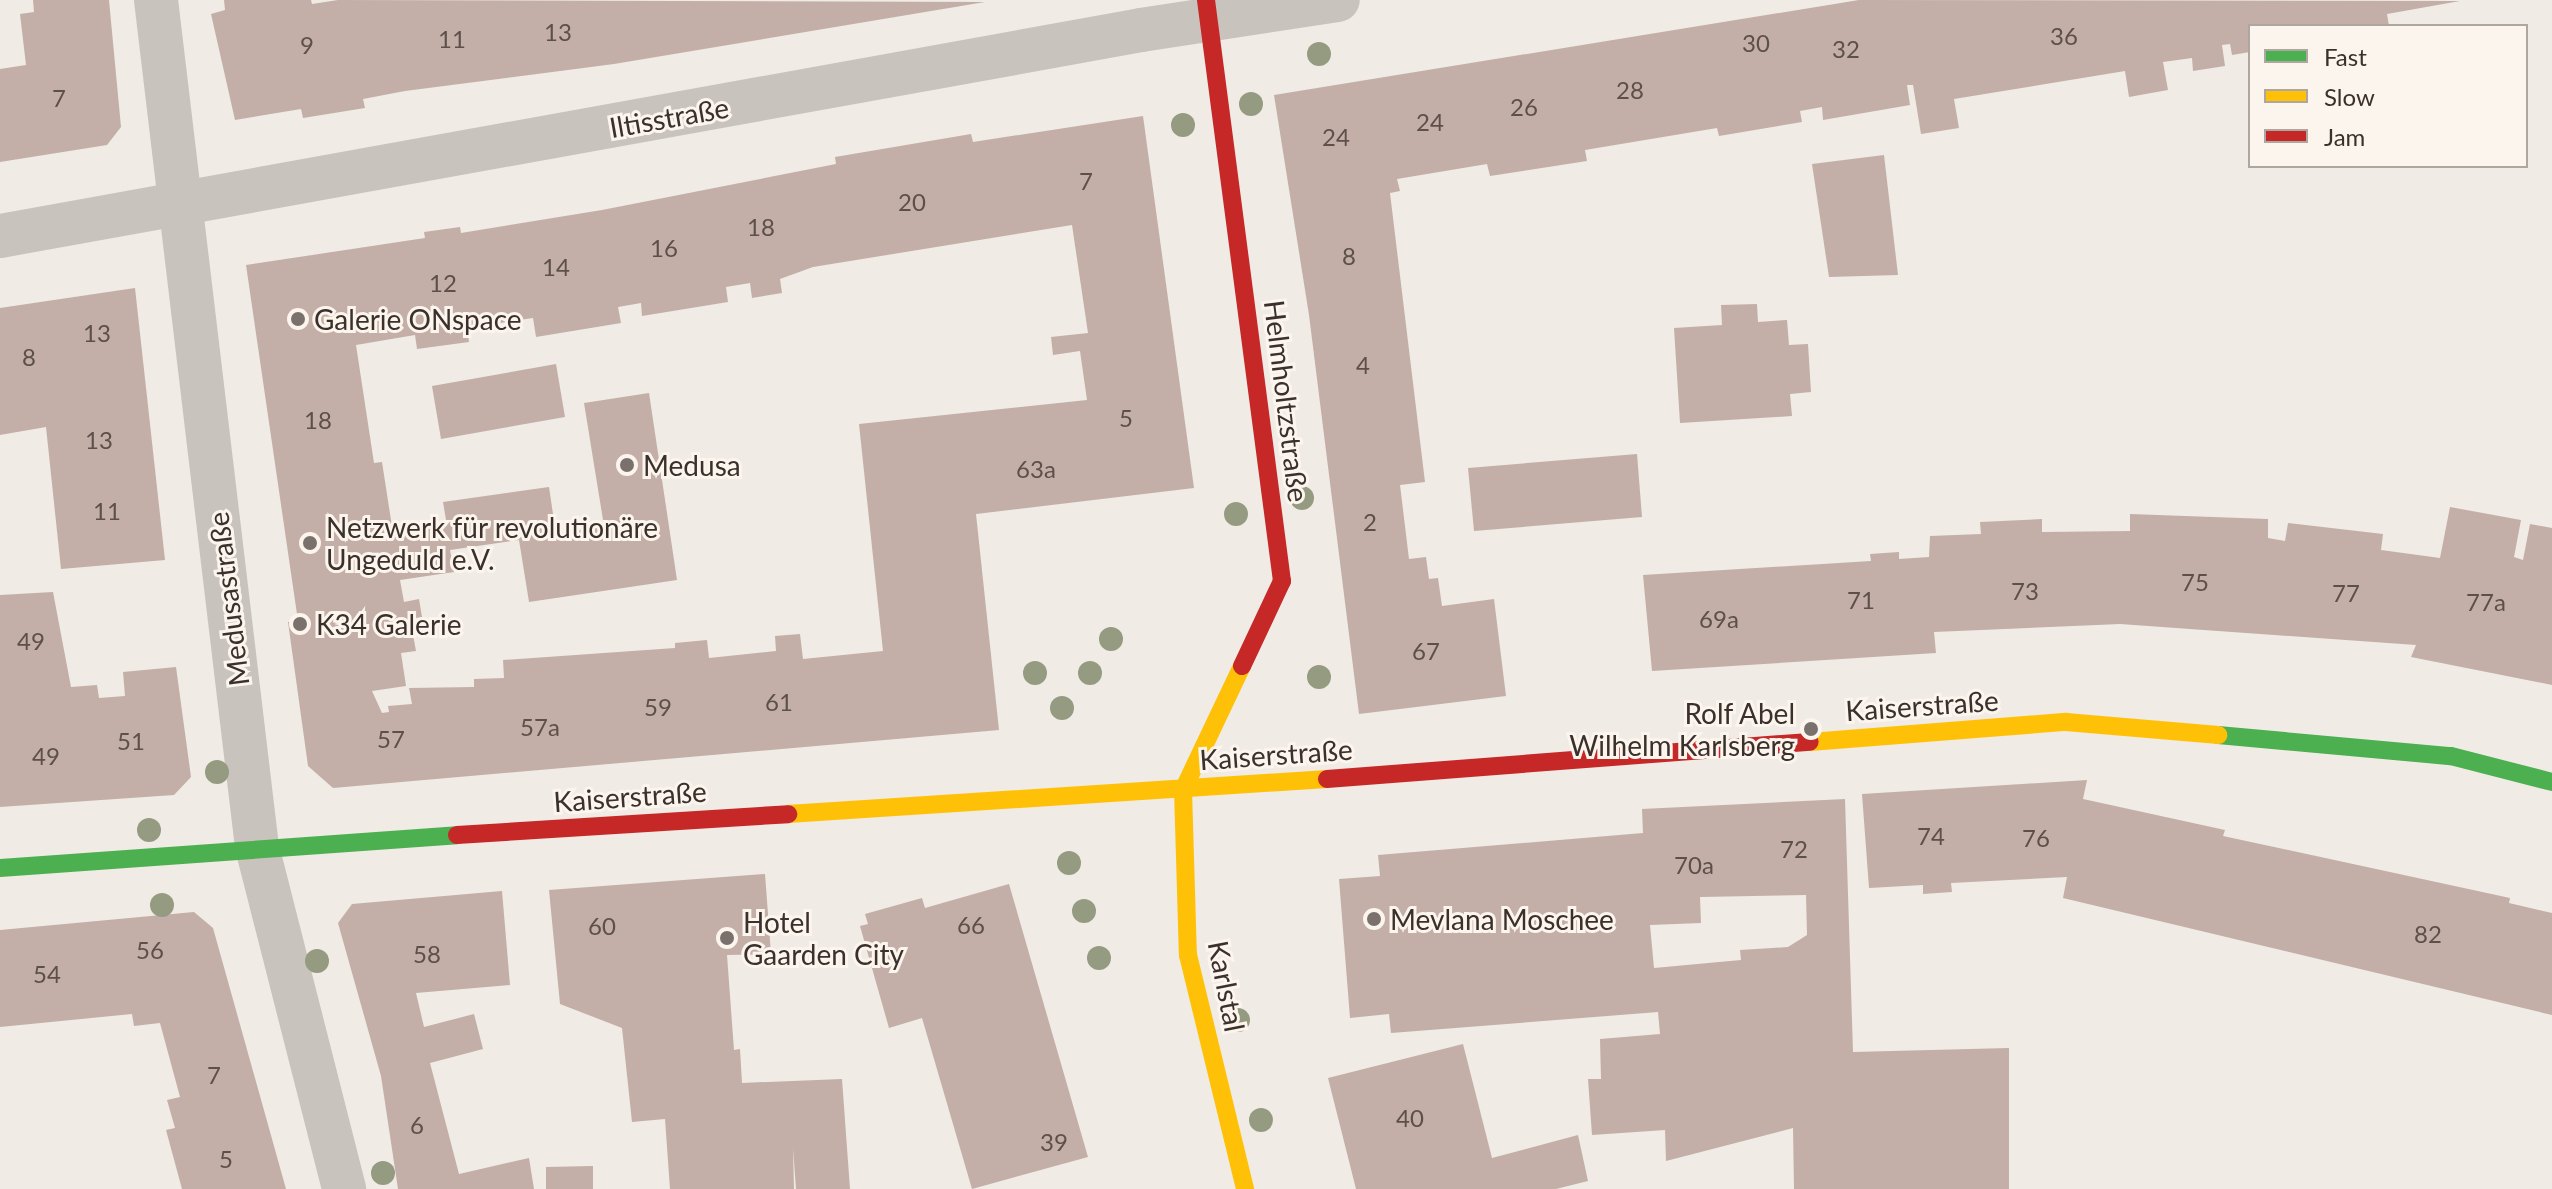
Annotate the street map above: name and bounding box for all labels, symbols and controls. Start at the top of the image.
house number: 13 [544,18,572,46]
house number: 36 [2050,22,2078,50]
legend [2248,24,2528,168]
house number: 11 [438,25,466,53]
house number: 30 [1742,29,1770,57]
house number: 9 [300,31,314,59]
house number: 32 [1832,35,1860,63]
text: Fast [2324,42,2367,71]
house number: 28 [1616,76,1644,104]
text: Slow [2324,82,2375,111]
house number: 7 [52,84,66,112]
street label: Iltisstraße [607,90,731,144]
house number: 26 [1510,93,1538,121]
house number: 24 [1416,108,1444,136]
text: Jam [2324,122,2365,151]
house number: 24 [1322,123,1350,151]
house number: 7 [1079,167,1093,195]
house number: 20 [898,188,926,216]
house number: 18 [747,213,775,241]
house number: 16 [650,234,678,262]
house number: 8 [1342,242,1356,270]
house number: 14 [542,253,570,281]
house number: 12 [429,269,457,297]
street label: Helmholtzstraße [1258,298,1316,504]
place label: Galerie ONspace [314,302,522,336]
marker: Galerie ONspace [289,310,307,328]
house number: 13 [83,319,111,347]
house number: 8 [22,343,36,371]
house number: 4 [1356,351,1370,379]
house number: 5 [1119,404,1133,432]
house number: 18 [304,406,332,434]
house number: 13 [85,426,113,454]
place label: Medusa [643,448,741,482]
house number: 63a [1016,455,1056,483]
marker: Medusa [618,456,636,474]
house number: 11 [93,497,121,525]
house number: 2 [1363,508,1377,536]
street label: Medusastraße [201,510,255,688]
place label: Netzwerk für revolutionäre Ungeduld e.V. [326,510,659,576]
marker: Netzwerk für revolutionäre Ungeduld e.V. [301,534,319,552]
house number: 75 [2181,568,2209,596]
house number: 73 [2011,577,2039,605]
house number: 77 [2332,579,2360,607]
house number: 71 [1847,586,1875,614]
house number: 77a [2466,588,2506,616]
house number: 69a [1699,605,1739,633]
place label: K34 Galerie [316,607,462,641]
marker: K34 Galerie [291,615,309,633]
house number: 49 [17,627,45,655]
house number: 67 [1412,637,1440,665]
street label: Kaiserstraße [1844,683,2000,727]
house number: 61 [765,688,793,716]
house number: 59 [644,693,672,721]
place label: Rolf Abel Wilhelm Karlsberg [1569,696,1795,762]
house number: 57a [520,713,560,741]
marker: Rolf Abel Wilhelm Karlsberg [1802,720,1820,738]
house number: 57 [377,725,405,753]
house number: 51 [117,727,145,755]
street label: Kaiserstraße [1198,732,1354,776]
house number: 49 [32,742,60,770]
street label: Kaiserstraße [552,774,708,818]
house number: 74 [1917,822,1945,850]
house number: 76 [2022,824,2050,852]
house number: 72 [1780,835,1808,863]
house number: 70a [1674,851,1714,879]
place label: Mevlana Moschee [1390,902,1614,936]
place label: Hotel Gaarden City [743,905,904,971]
marker: Mevlana Moschee [1365,910,1383,928]
house number: 66 [957,911,985,939]
house number: 60 [588,912,616,940]
house number: 82 [2414,920,2442,948]
marker: Hotel Gaarden City [718,929,736,947]
house number: 56 [136,936,164,964]
street label: Karlstal [1202,938,1252,1034]
house number: 58 [413,940,441,968]
house number: 54 [33,960,61,988]
house number: 7 [207,1061,221,1089]
house number: 40 [1396,1104,1424,1132]
house number: 6 [410,1111,424,1139]
house number: 39 [1040,1128,1068,1156]
house number: 5 [219,1145,233,1173]

